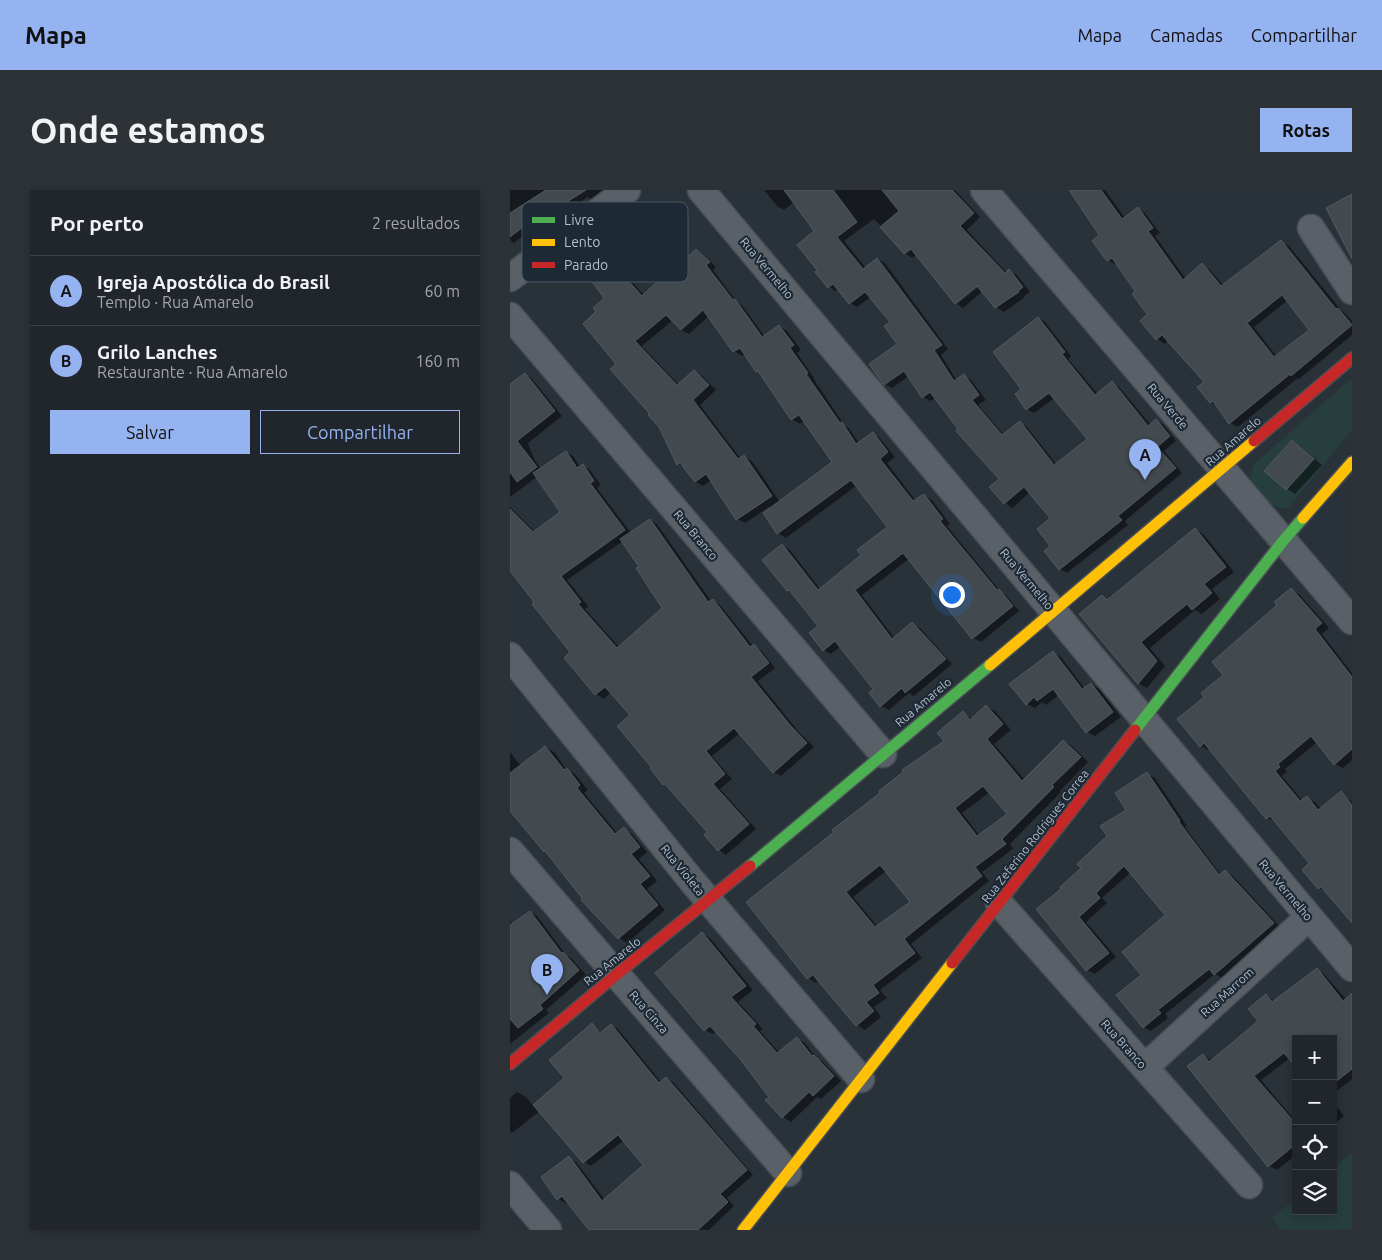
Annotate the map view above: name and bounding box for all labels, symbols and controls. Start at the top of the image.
text: Mapa [25,22,87,49]
text: Mapa [1077,25,1122,45]
text: Camadas [1150,25,1223,45]
text: Compartilhar [1251,25,1357,45]
button: Rotas [1260,108,1352,152]
text: Onde estamos [30,110,265,150]
legend [522,202,688,282]
text: Por perto [50,211,144,235]
text: Livre [564,212,594,228]
text: 2 resultados [372,214,460,232]
text: Lento [564,234,601,250]
street label: Rua Vermelho [738,235,796,301]
text: Parado [564,257,608,273]
text: Igreja Apostólica do Brasil [97,271,330,293]
text: A [60,282,72,300]
text: 60 m [424,282,460,300]
text: Templo · Rua Amarelo [97,293,254,311]
text: Grilo Lanches [97,341,217,363]
text: B [61,352,71,370]
text: 160 m [415,352,460,370]
text: Restaurante · Rua Amarelo [97,363,288,381]
street label: Rua Verde [1145,381,1191,431]
button: Salvar [50,410,250,454]
button: Compartilhar [260,410,460,454]
street label: Rua Amarelo [1203,413,1263,469]
pin: A [1129,439,1161,480]
street label: Rua Branco [671,507,721,563]
street label: Rua Vermelho [998,546,1056,612]
your location [939,582,965,608]
street label: Rua Amarelo [892,675,954,729]
street label: Rua Zeferino Rodrigues Correa [979,767,1091,905]
street label: Rua Violeta [658,842,708,898]
street label: Rua Vermelho [1257,857,1315,923]
street label: Rua Amarelo [581,934,643,988]
pin: B [531,954,563,995]
street label: Rua Marrom [1198,965,1256,1019]
street label: Rua Cinza [627,988,671,1036]
street label: Rua Branco [1099,1017,1149,1071]
map controls [1292,1035,1337,1215]
button: + [1292,1035,1337,1080]
button: − [1292,1080,1337,1125]
button: locate [1292,1125,1337,1170]
button: layers [1292,1170,1337,1215]

